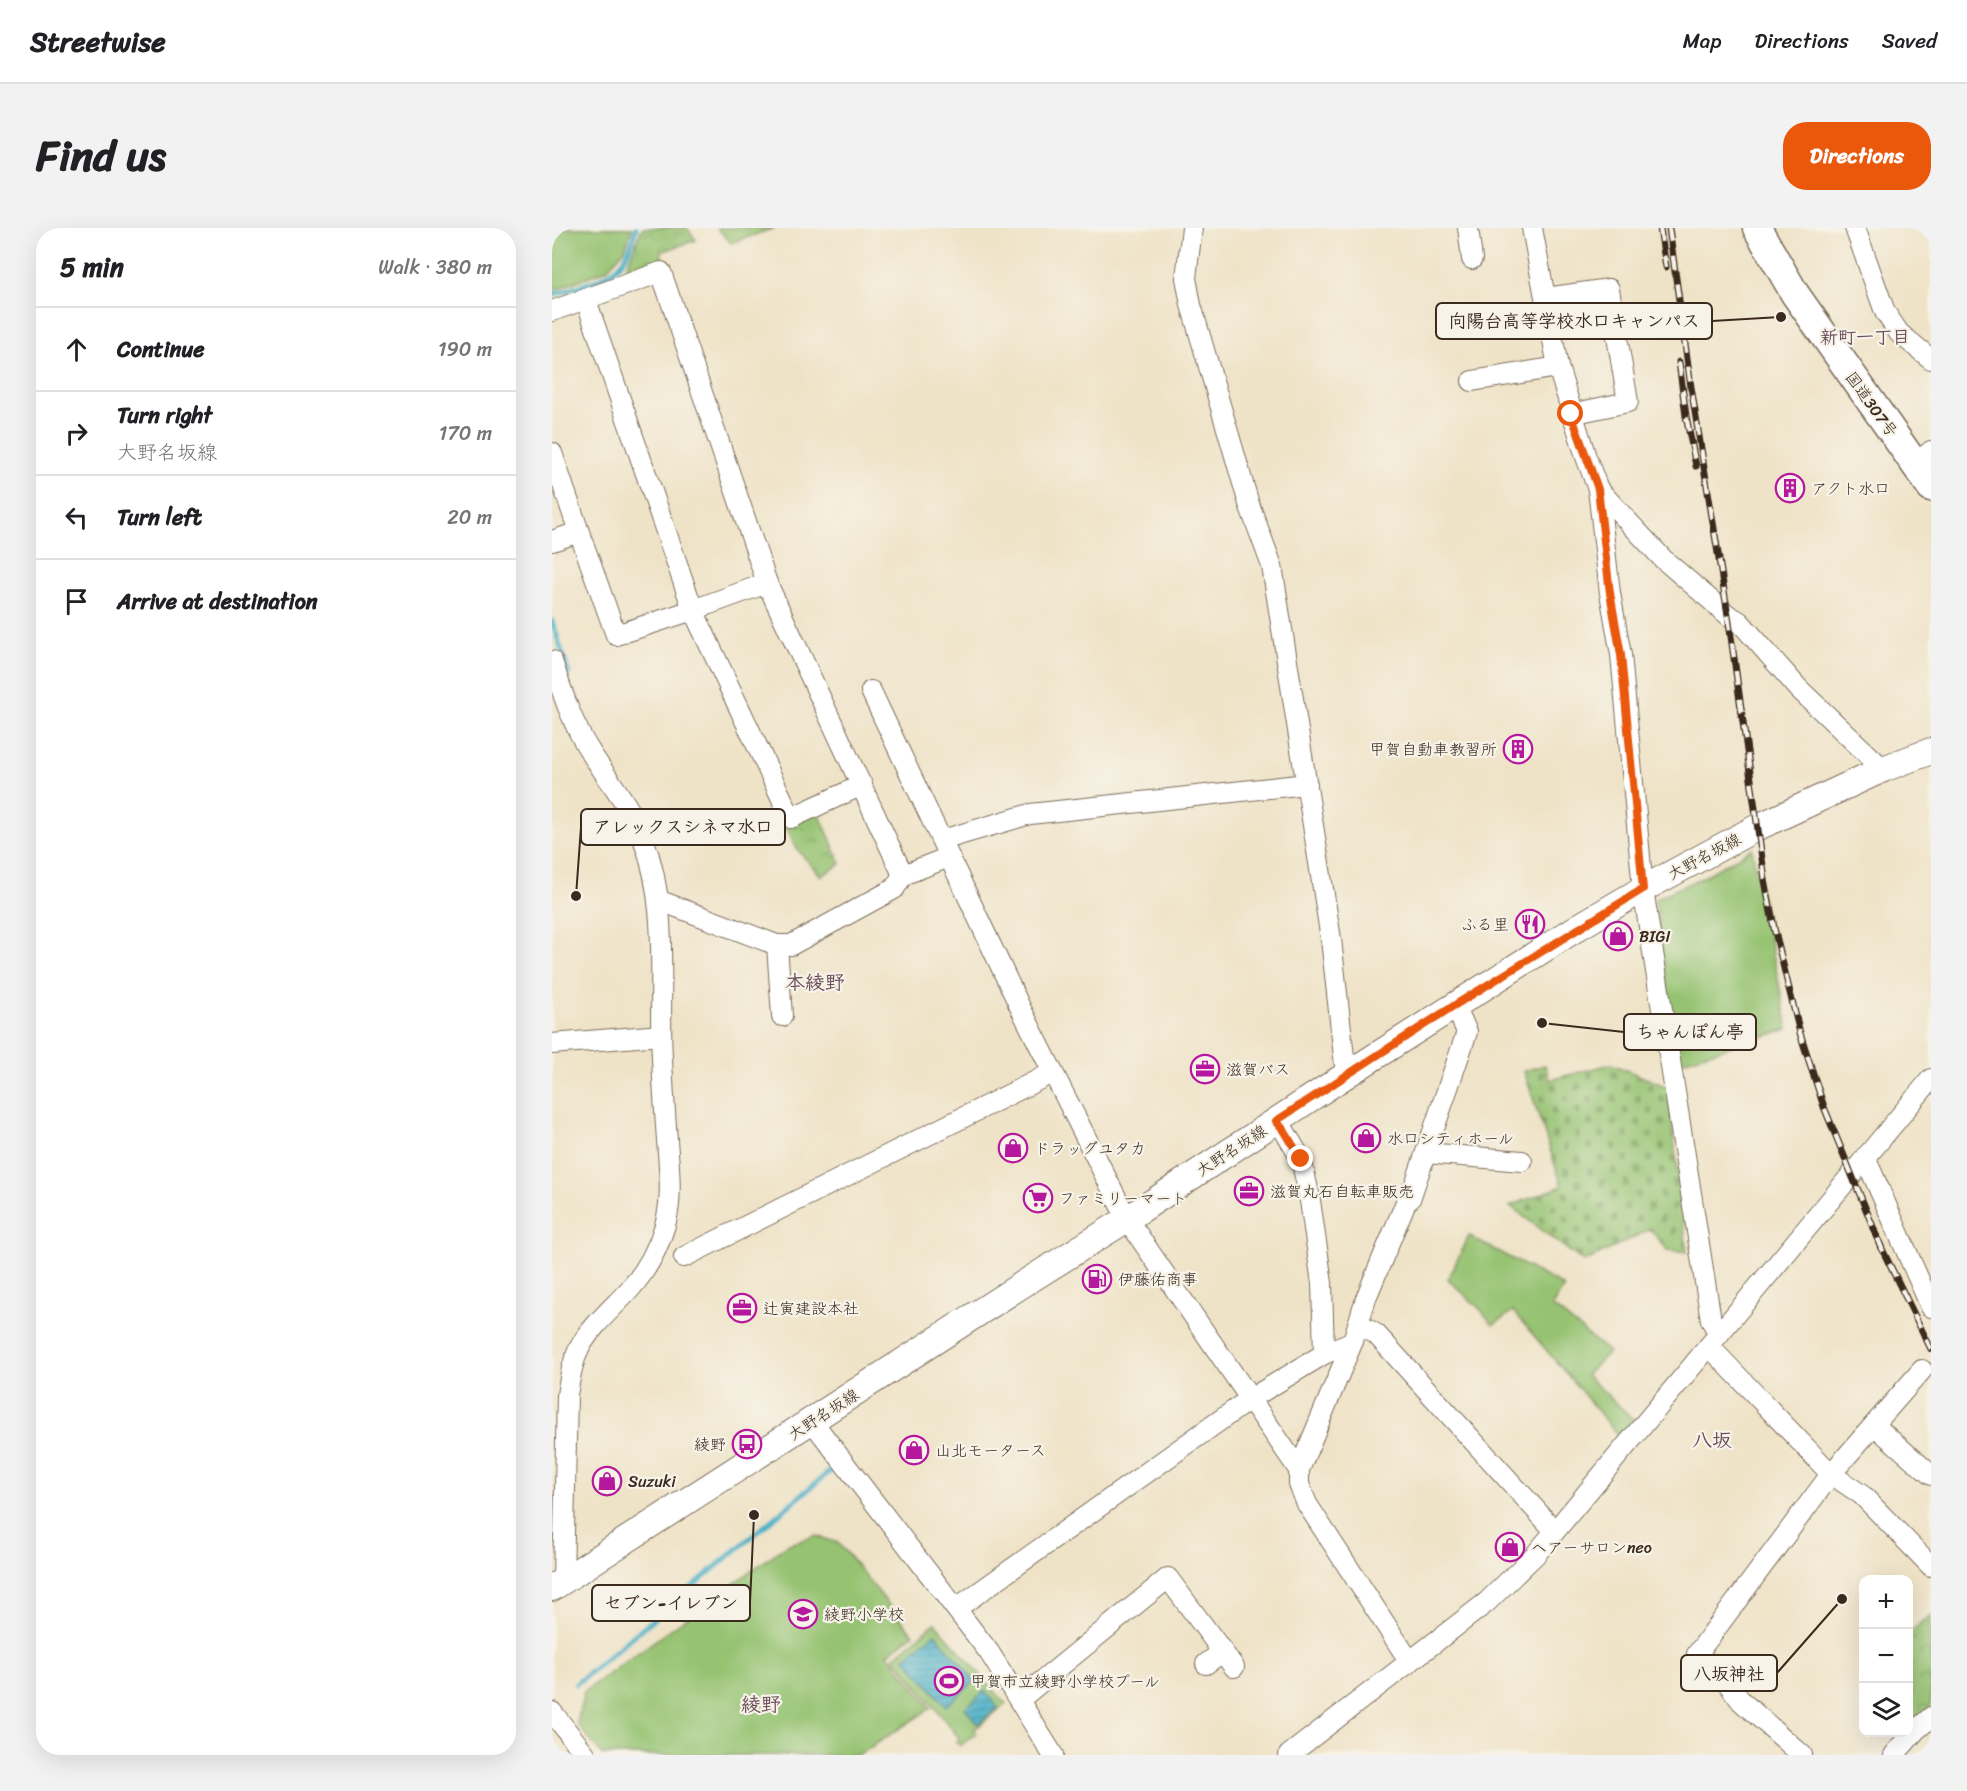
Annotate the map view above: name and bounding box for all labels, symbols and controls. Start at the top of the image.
text: Streetwise [30,17,166,66]
text: Map [1683,22,1721,60]
text: Directions [1754,22,1849,60]
text: Saved [1882,22,1937,60]
text: Find us [36,119,166,193]
button: Directions [1783,122,1931,190]
text: 5 min [60,244,124,290]
text: Walk · 380 m [378,250,492,285]
callout: 向陽台高等学校水口キャンパス [1436,303,1712,339]
text: 向陽台高等学校水口キャンパス [1448,305,1700,337]
district label: 新町一丁目 [1820,321,1910,353]
text: Continue [117,330,205,369]
text: 190 m [438,332,492,367]
icon: ahead [60,333,93,366]
street label: 国道307号 [1838,365,1906,444]
text: Turn right [117,396,212,435]
route start [1557,400,1583,426]
text: 170 m [439,416,492,451]
icon: right [60,417,93,450]
text: 大野名坂線 [117,435,217,470]
building icon: アクト水口 [1774,472,1806,504]
place label: アクト水口 [1811,474,1890,503]
text: Turn left [117,498,202,537]
text: 20 m [447,500,492,535]
icon: left [60,501,93,534]
text: Arrive at destination [117,582,318,621]
icon: arrive [60,585,93,618]
building icon: 甲賀自動車教習所 [1502,733,1534,765]
place label: 甲賀自動車教習所 [1369,735,1497,764]
callout: アレックスシネマ水口 [581,809,785,845]
text: アレックスシネマ水口 [593,811,773,843]
street label: 大野名坂線 [1662,825,1746,888]
restaurant icon: ふる里 [1514,908,1546,940]
place label: ふる里 [1461,910,1509,939]
shop icon: BIGI [1602,920,1634,952]
place label: BIGI [1639,922,1670,951]
district label: 本綾野 [785,965,845,1000]
callout: ちゃんぽん亭 [1624,1014,1756,1050]
text: ちゃんぽん亭 [1636,1016,1744,1048]
office icon: 滋賀バス [1189,1053,1221,1085]
place label: 滋賀バス [1226,1055,1290,1084]
street label: 大野名坂線 [1190,1116,1273,1184]
shop icon: 水口シティホール [1350,1122,1382,1154]
place label: 水口シティホール [1387,1124,1514,1153]
shop icon: ドラッグユタカ [997,1132,1029,1164]
place label: ドラッグユタカ [1034,1134,1146,1163]
route end [1287,1145,1313,1171]
office icon: 滋賀丸石自転車販売 [1233,1175,1265,1207]
place label: 滋賀丸石自転車販売 [1270,1177,1414,1206]
supermarket icon: ファミリーマート [1022,1182,1054,1214]
place label: ファミリーマート [1059,1184,1187,1213]
fuel station icon: 伊藤佑商事 [1081,1263,1113,1295]
place label: 伊藤佑商事 [1118,1265,1198,1294]
office icon: 辻寅建設本社 [726,1292,758,1324]
place label: 辻寅建設本社 [763,1294,859,1323]
street label: 大野名坂線 [782,1380,865,1448]
district label: 八坂 [1692,1423,1732,1458]
bus stop icon: 綾野 [731,1428,763,1460]
place label: 綾野 [694,1430,726,1459]
shop icon: 山北モータース [898,1434,930,1466]
place label: 山北モータース [935,1436,1046,1465]
shop icon: Suzuki [591,1465,623,1497]
place label: Suzuki [628,1467,676,1496]
shop icon: ヘアーサロンneo [1494,1531,1526,1563]
place label: ヘアーサロンneo [1531,1533,1652,1562]
map controls [1859,1575,1913,1737]
button: + [1859,1575,1913,1629]
callout: セブン-イレブン [592,1585,750,1621]
text: セブン-イレブン [604,1587,738,1619]
school or university icon: 綾野小学校 [787,1598,819,1630]
place label: 綾野小学校 [824,1600,904,1629]
button: − [1859,1629,1913,1683]
callout: 八坂神社 [1681,1655,1777,1691]
text: 八坂神社 [1693,1658,1765,1690]
sports icon: 甲賀市立綾野小学校プール [933,1665,965,1697]
place label: 甲賀市立綾野小学校プール [970,1667,1160,1696]
button: layers [1859,1683,1913,1737]
district label: 綾野 [741,1687,781,1722]

